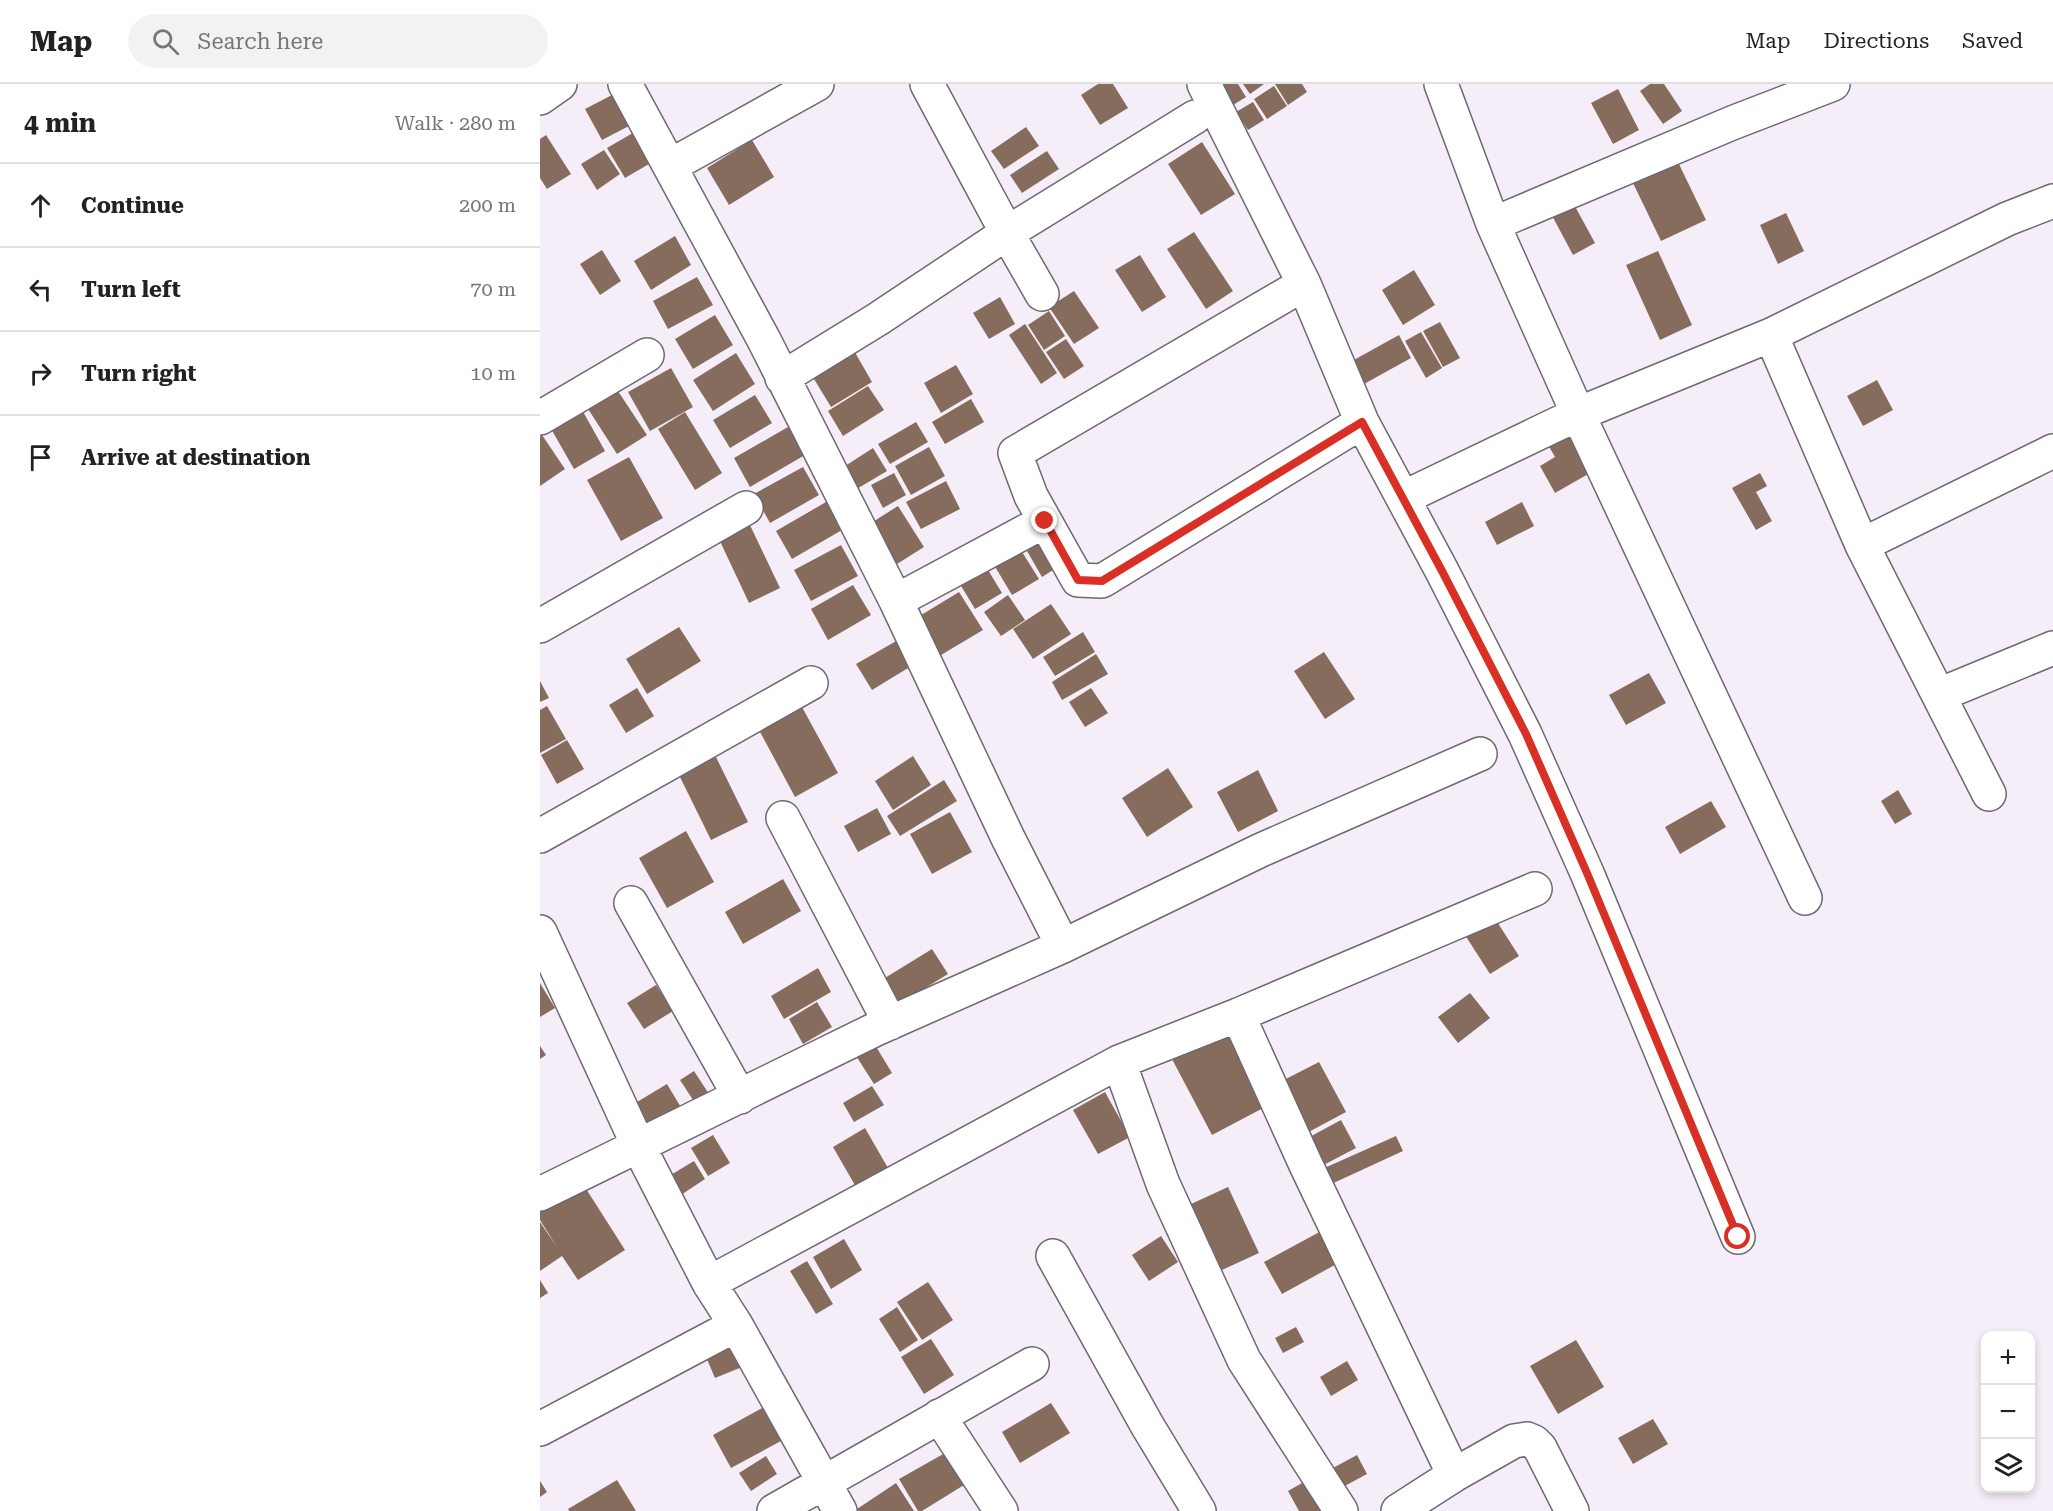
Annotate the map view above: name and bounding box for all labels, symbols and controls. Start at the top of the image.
search box [128,14,548,68]
text: Map [30,25,92,58]
icon: search [149,25,182,58]
text: Search here [197,29,323,54]
text: Map [1746,29,1790,53]
text: Directions [1823,29,1929,53]
text: Saved [1962,29,2023,53]
text: 4 min [24,108,96,138]
text: Walk · 280 m [395,111,516,135]
icon: ahead [24,189,57,222]
text: Continue [81,193,184,218]
text: 200 m [459,193,516,217]
icon: left [24,273,57,306]
text: Turn left [81,277,181,302]
text: 70 m [470,277,516,301]
icon: right [24,357,57,390]
text: Turn right [81,361,196,386]
text: 10 m [470,361,516,385]
icon: arrive [24,441,57,474]
text: Arrive at destination [81,445,310,470]
route end [1031,507,1057,533]
route start [1724,1223,1750,1249]
map controls [1981,1331,2035,1493]
button: + [1981,1331,2035,1385]
button: − [1981,1385,2035,1439]
button: layers [1981,1439,2035,1493]

